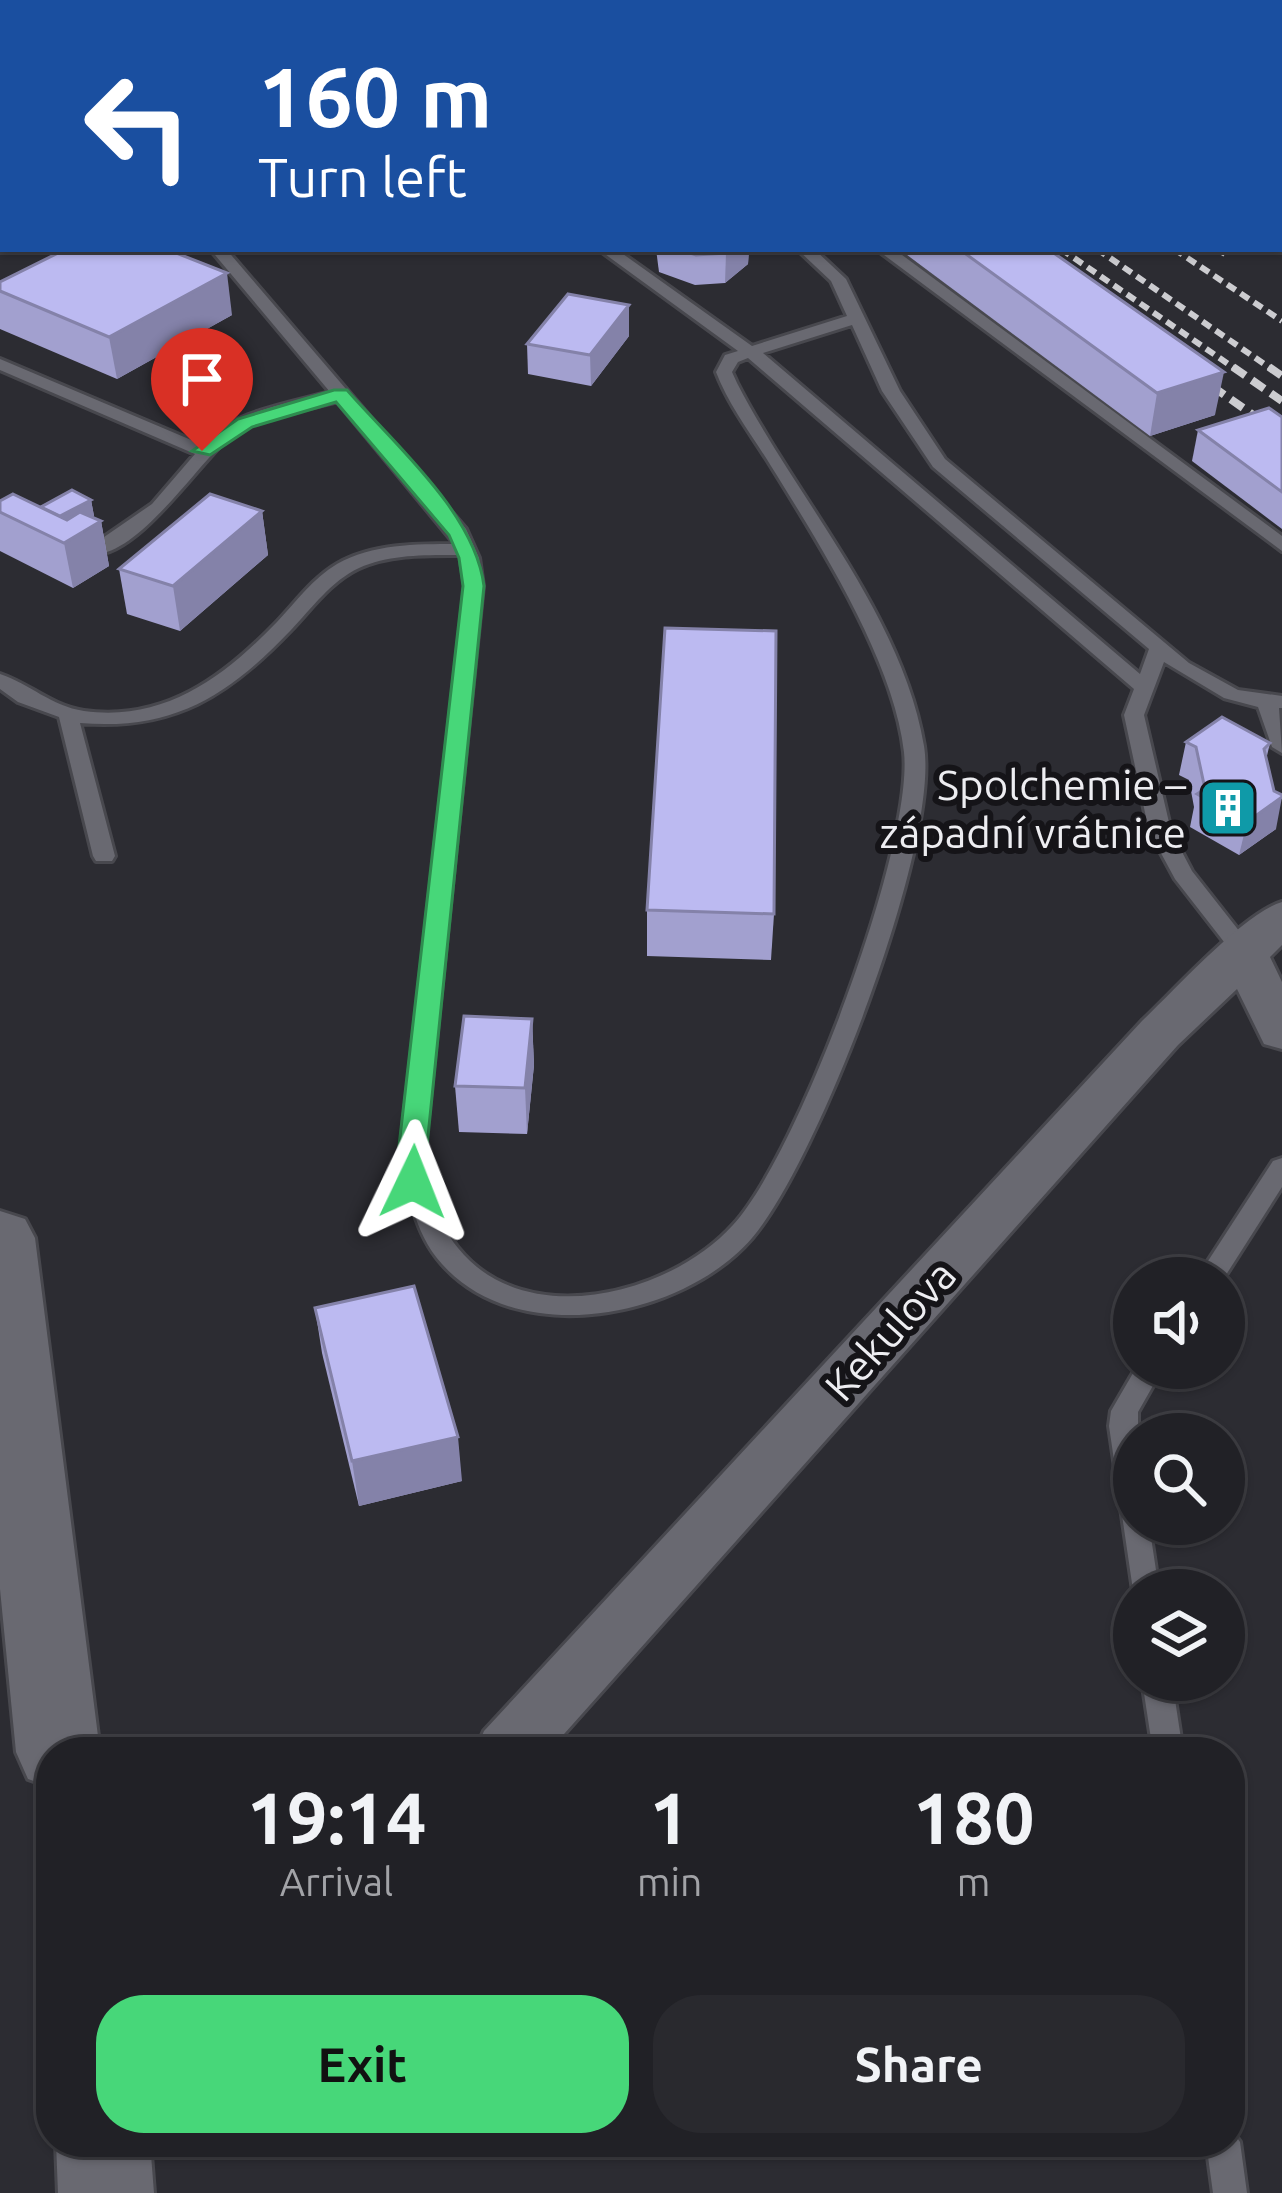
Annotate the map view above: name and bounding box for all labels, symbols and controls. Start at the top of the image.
icon: left [60,48,216,204]
text: 160 m [258,49,492,143]
text: Turn left [258,147,467,207]
pin [151,328,253,451]
icon: arrive [169,346,235,412]
place label: Spolchemie – západní vrátnice [879,761,1186,856]
building icon: Spolchemie – západní vrátnice [1197,777,1259,839]
position arrow [350,1119,476,1245]
street label: Kekulova [815,1251,965,1409]
map controls [1113,1257,1245,1701]
button: sound [1113,1257,1245,1389]
button: search [1113,1413,1245,1545]
button: layers [1113,1569,1245,1701]
text: 19:14 [246,1777,427,1858]
text: 1 [649,1777,690,1858]
text: 180 [913,1777,1035,1858]
text: Arrival [280,1860,393,1903]
text: min [637,1860,702,1903]
text: m [957,1860,990,1903]
button: Exit [96,1995,629,2133]
button: Share [653,1995,1185,2133]

